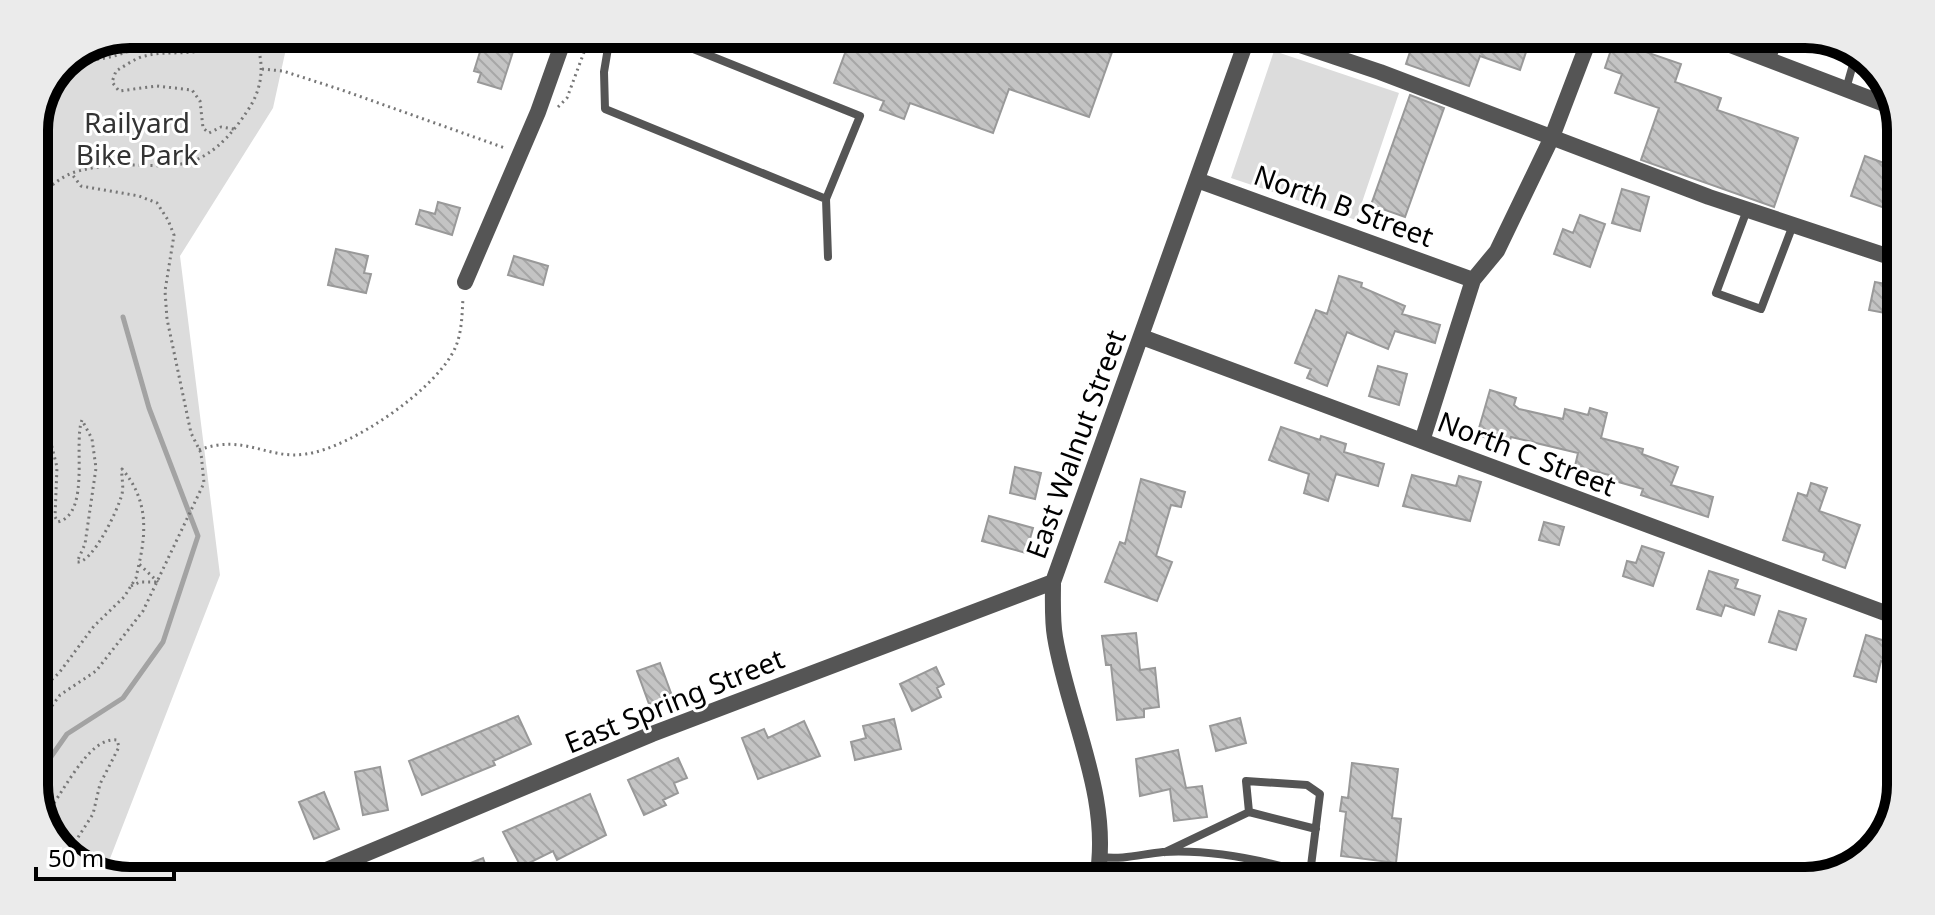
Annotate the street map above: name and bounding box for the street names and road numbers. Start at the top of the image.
street label: North B Street [1249,155,1439,255]
street label: East Walnut Street [1016,324,1134,564]
street label: North C Street [1433,402,1621,504]
street label: East Spring Street [559,639,789,761]

